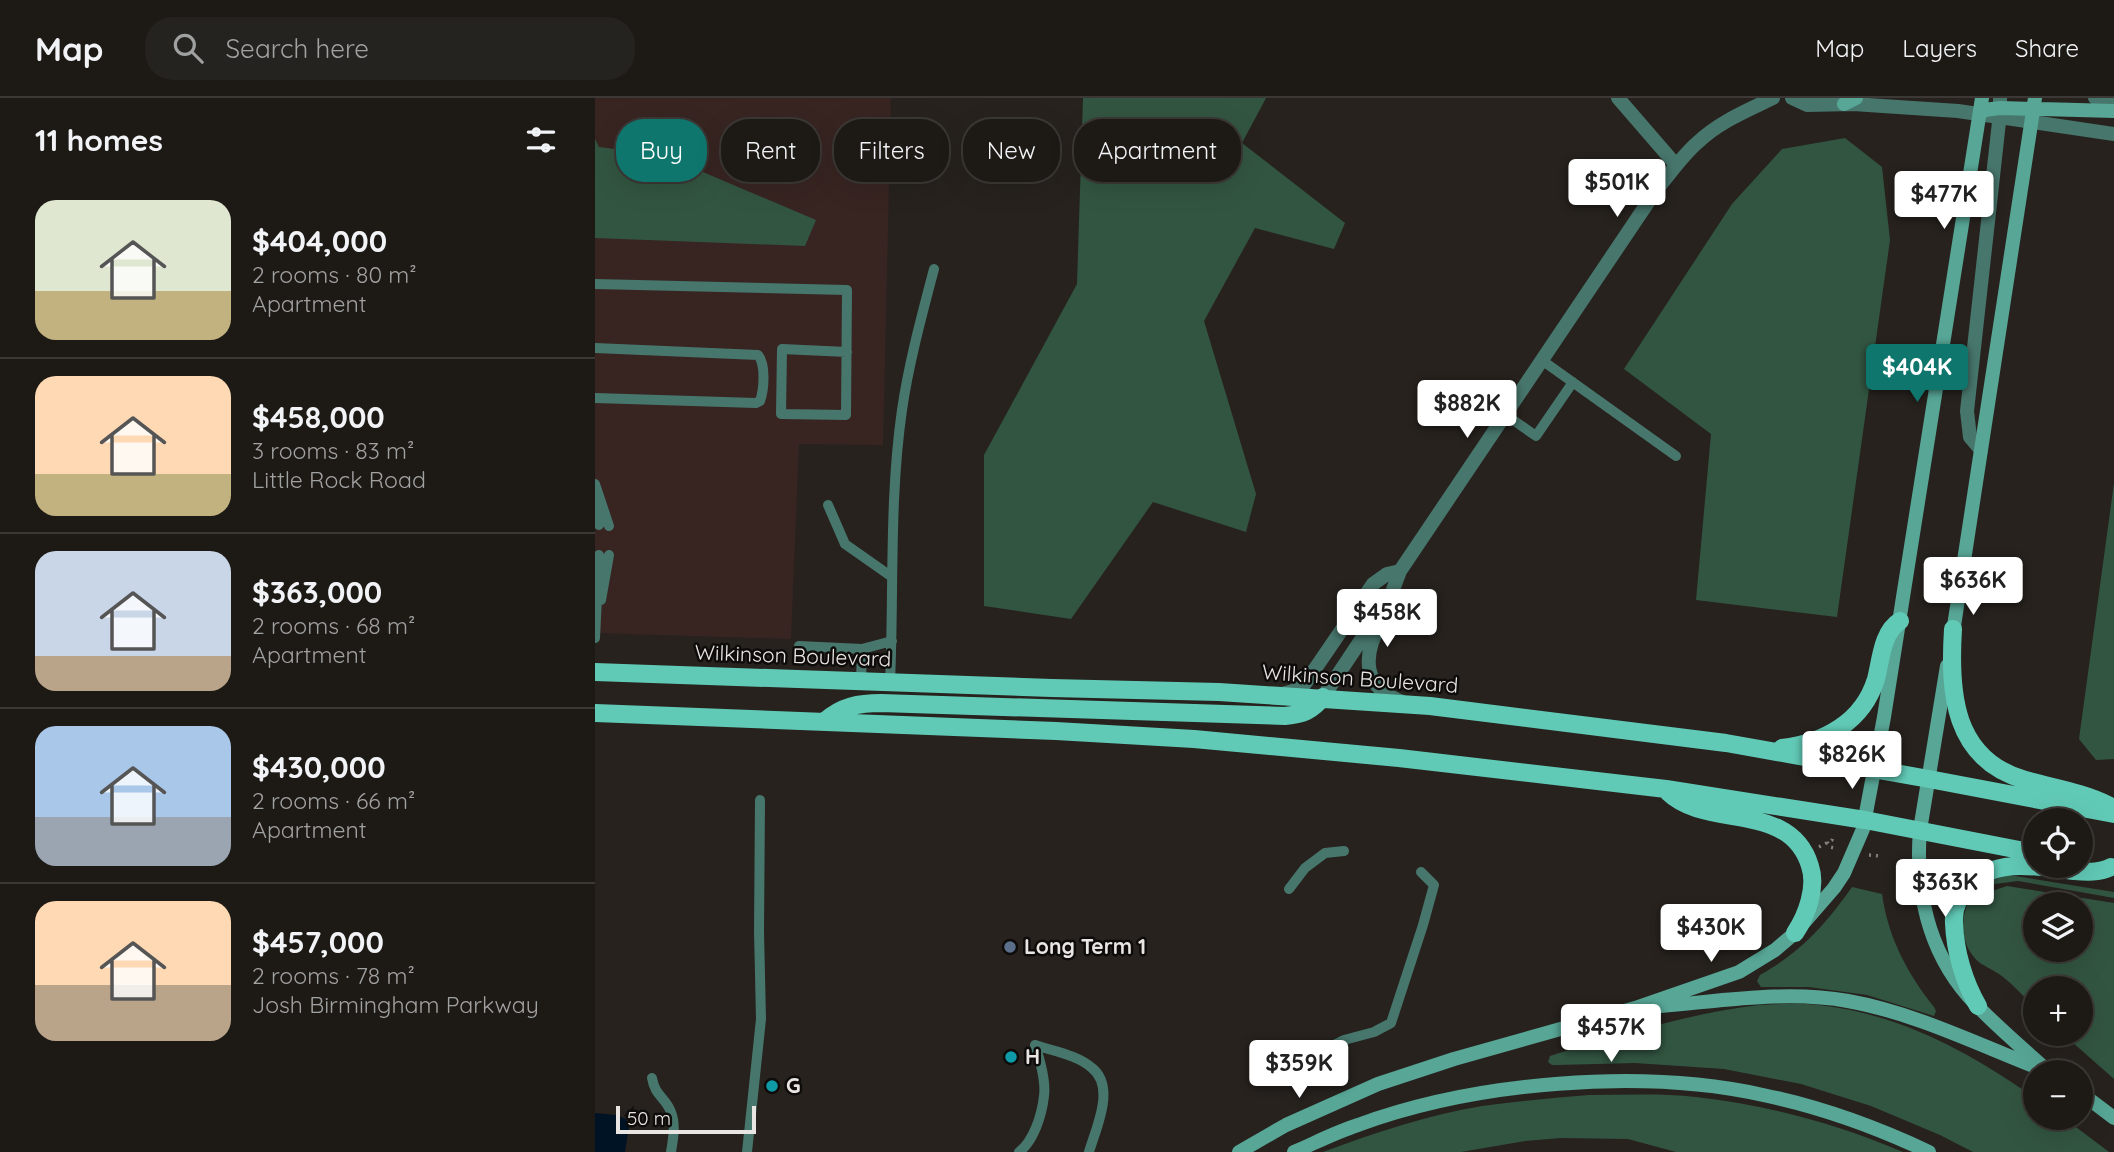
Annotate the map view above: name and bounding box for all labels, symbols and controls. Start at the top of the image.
search box [145,17,635,80]
text: Map [35,28,103,69]
icon: search [169,29,207,67]
text: Search here [225,32,369,65]
text: Map [1815,33,1864,63]
text: Layers [1902,33,1977,63]
text: Share [2015,33,2079,63]
chip: Buy [616,119,707,182]
chip: Rent [721,119,820,182]
chip: Filters [834,119,949,182]
chip: New [963,119,1060,182]
chip: Apartment [1074,119,1241,182]
text: 11 homes [35,121,163,159]
icon: filters [522,121,560,159]
pin: $501K [1568,159,1666,219]
text: $501K [1584,167,1650,196]
pin: $477K [1895,172,1993,231]
text: $477K [1911,179,1977,208]
text: $404,000 [252,222,387,260]
icon: home [91,228,175,312]
text: 2 rooms · 80 m² [252,260,417,289]
text: Apartment [252,289,366,318]
pin: $404K [1868,344,1966,404]
text: $404K [1882,352,1952,381]
pin: $882K [1418,380,1516,440]
text: $882K [1433,388,1501,417]
text: $458,000 [252,398,385,436]
icon: home [91,404,175,488]
text: 3 rooms · 83 m² [252,436,414,465]
text: Little Rock Road [252,465,426,494]
pin: $636K [1924,558,2022,617]
text: $636K [1940,565,2006,594]
text: $363,000 [252,573,382,611]
icon: home [91,579,175,663]
pin: $458K [1338,589,1436,649]
text: $458K [1353,597,1421,626]
text: 2 rooms · 68 m² [252,611,415,640]
street label: Wilkinson Boulevard [694,639,892,671]
text: Apartment [252,640,366,669]
street label: Wilkinson Boulevard [1261,658,1459,698]
pin: $826K [1803,732,1901,791]
text: $826K [1818,739,1886,768]
text: $430,000 [252,748,386,786]
icon: home [91,754,175,838]
text: 2 rooms · 66 m² [252,786,415,815]
map controls [2023,808,2093,1130]
button: locate [2023,808,2093,878]
text: Apartment [252,815,366,844]
pin: $363K [1896,860,1994,919]
text: $363K [1912,867,1978,896]
button: layers [2023,892,2093,962]
pin: $430K [1662,904,1760,964]
text: $430K [1677,912,1745,941]
text: $457,000 [252,923,384,961]
icon: home [91,929,175,1013]
place label: Long Term 1 [1024,933,1146,959]
marker: Long Term 1 [1002,939,1018,955]
text: 2 rooms · 78 m² [252,961,415,990]
button: + [2023,976,2093,1046]
text: Josh Birmingham Parkway [252,990,539,1019]
pin: $457K [1562,1004,1660,1064]
text: $457K [1577,1012,1645,1041]
pin: $359K [1250,1040,1348,1100]
place label: H [1025,1043,1040,1069]
text: $359K [1265,1048,1333,1077]
marker: H [1003,1049,1019,1065]
button: − [2023,1060,2093,1130]
place label: G [786,1072,801,1098]
marker: G [764,1078,780,1094]
scale bar [616,1103,756,1135]
text: 50 m [627,1106,671,1130]

